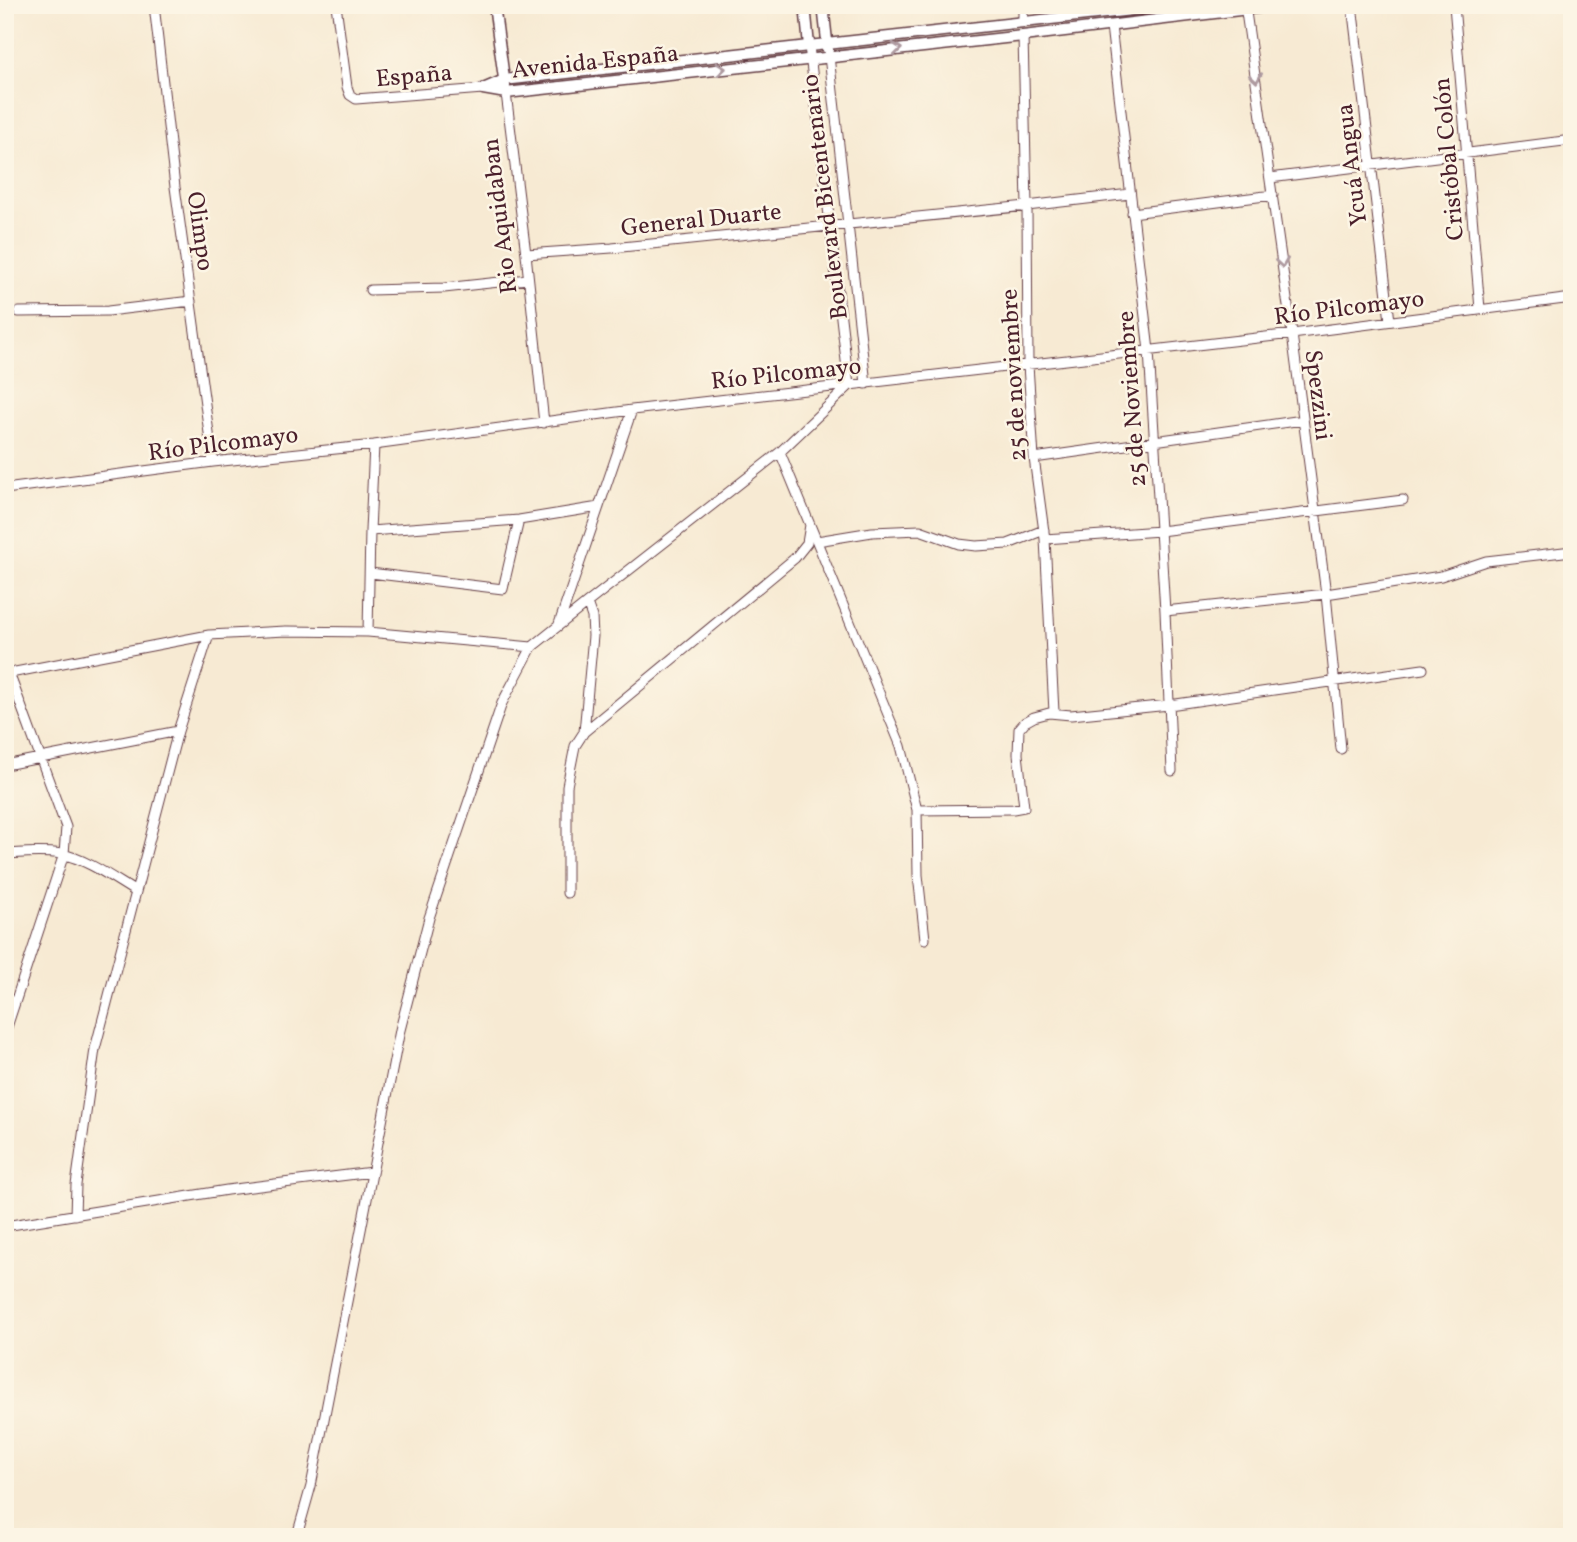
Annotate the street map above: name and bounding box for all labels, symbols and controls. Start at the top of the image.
street label: Avenida España [510,37,680,89]
one-way arrow [892,42,903,57]
street label: España [374,57,454,97]
one-way arrow [715,61,726,76]
street label: Boulevard Bicentenario [794,72,858,321]
one-way arrow [1248,72,1263,84]
street label: Cristóbal Colón [1426,76,1474,242]
street label: Ycuá Angua [1329,102,1377,228]
street label: Rio Aquidaban [475,136,527,295]
street label: Olimpo [177,189,221,273]
street label: General Duarte [619,196,783,246]
one-way arrow [1274,257,1289,269]
street label: Río Pilcomayo [1272,283,1426,335]
street label: 25 de noviembre [993,288,1036,462]
street label: 25 de Noviembre [1110,310,1156,488]
street label: Spezzini [1295,348,1339,443]
street label: Río Pilcomayo [709,350,863,400]
street label: Río Pilcomayo [146,419,300,471]

